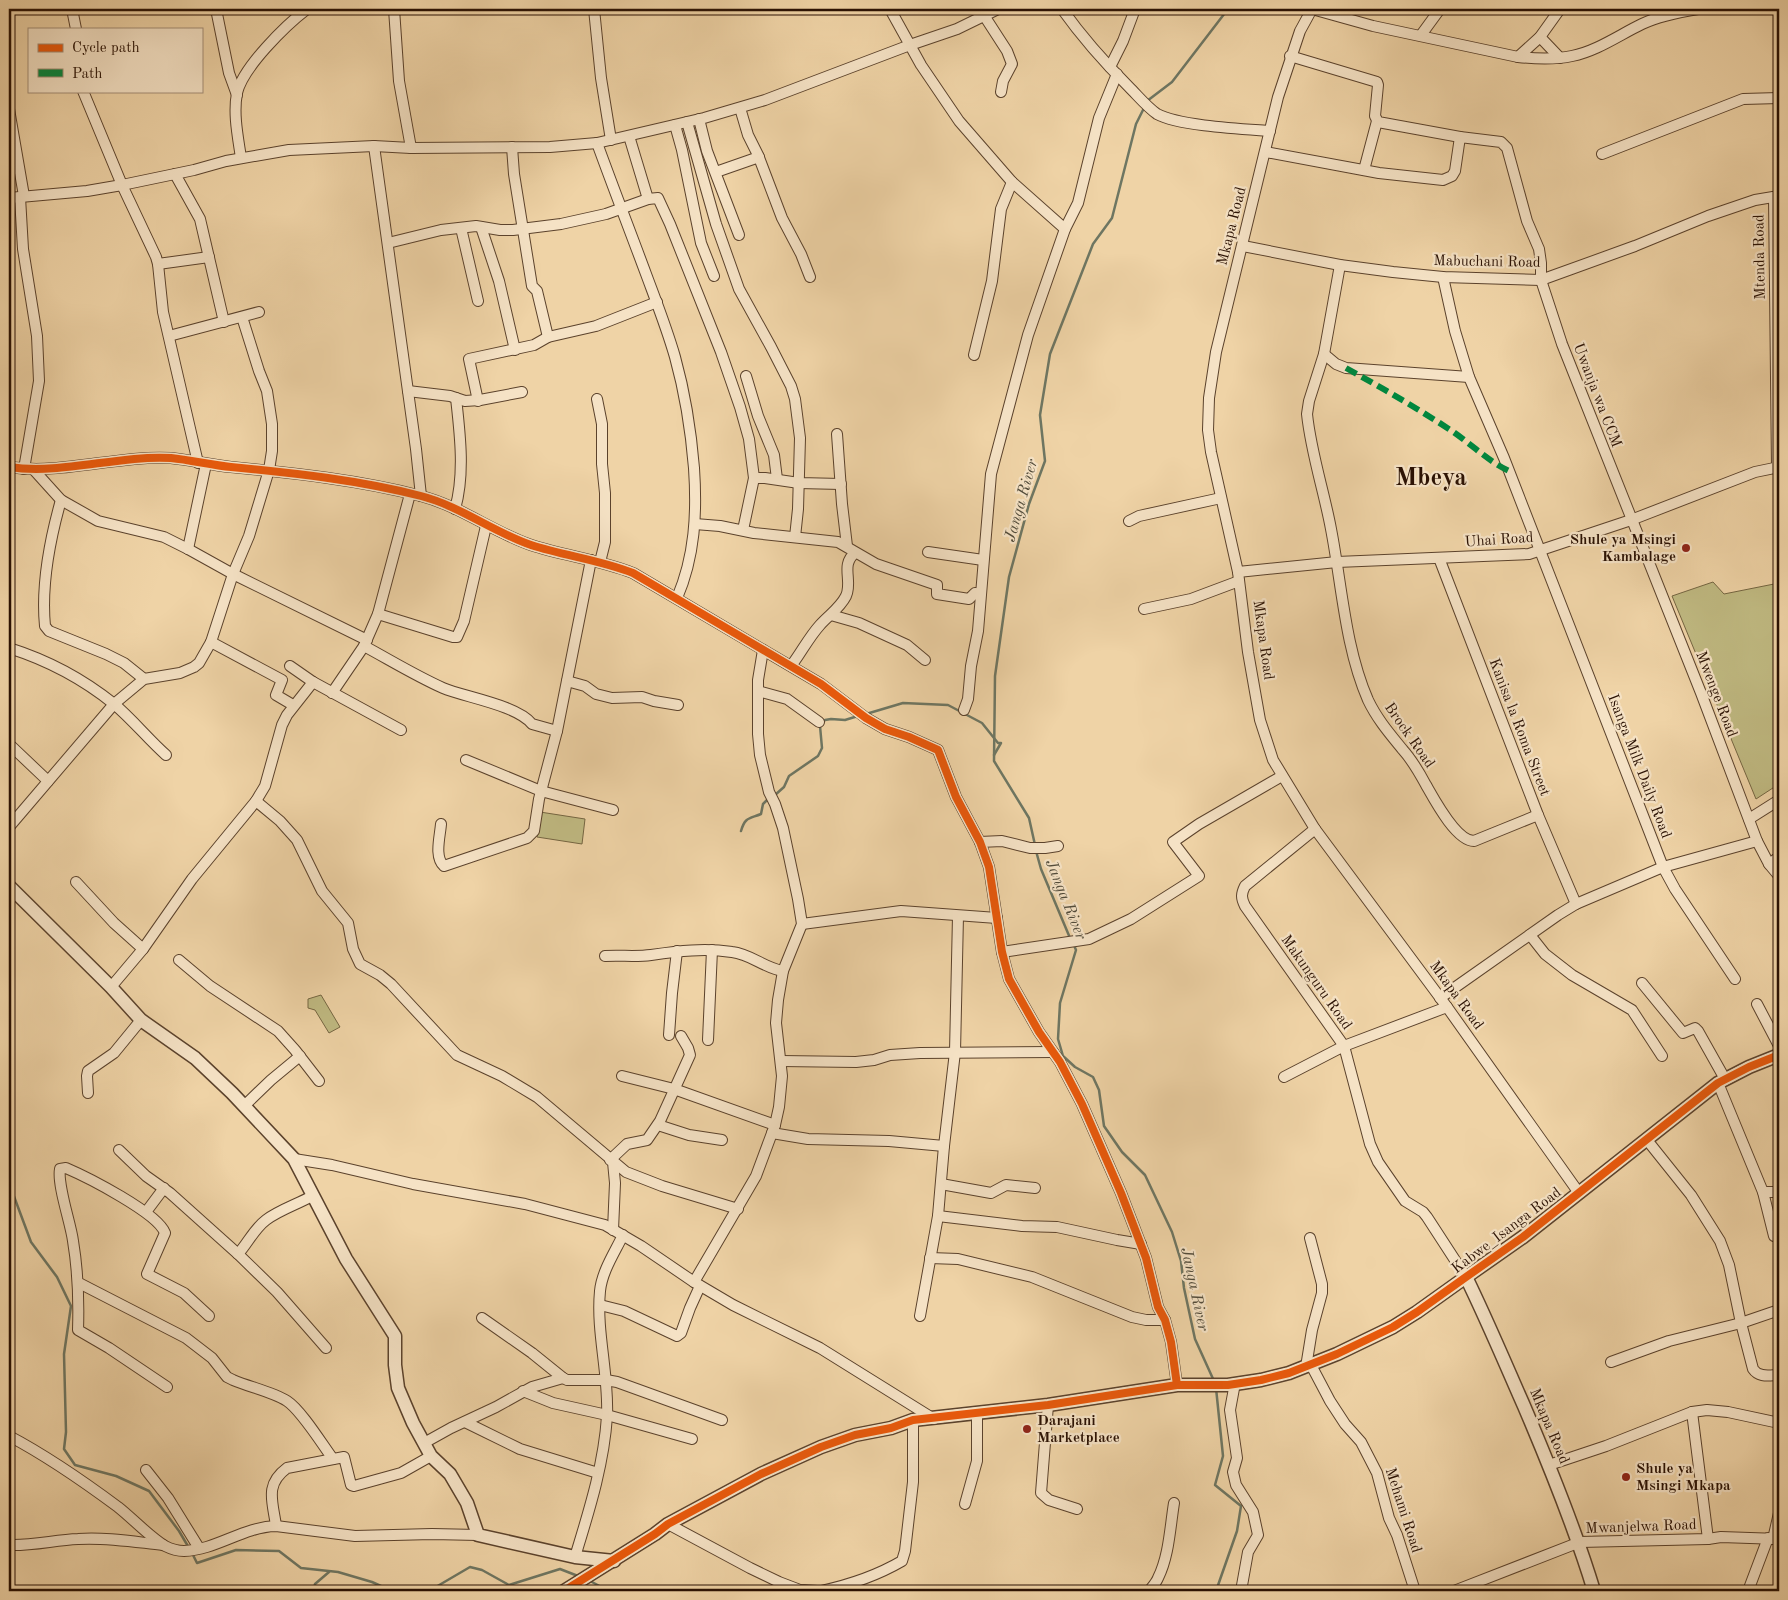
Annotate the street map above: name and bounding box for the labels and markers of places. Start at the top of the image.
place label: Shule ya Msingi Kambalage [1570,533,1676,565]
marker: Shule ya Msingi Kambalage [1680,542,1692,554]
place label: Darajani Marketplace [1037,1414,1120,1446]
marker: Darajani Marketplace [1021,1423,1033,1435]
place label: Shule ya Msingi Mkapa [1636,1462,1731,1494]
marker: Shule ya Msingi Mkapa [1620,1471,1632,1483]

